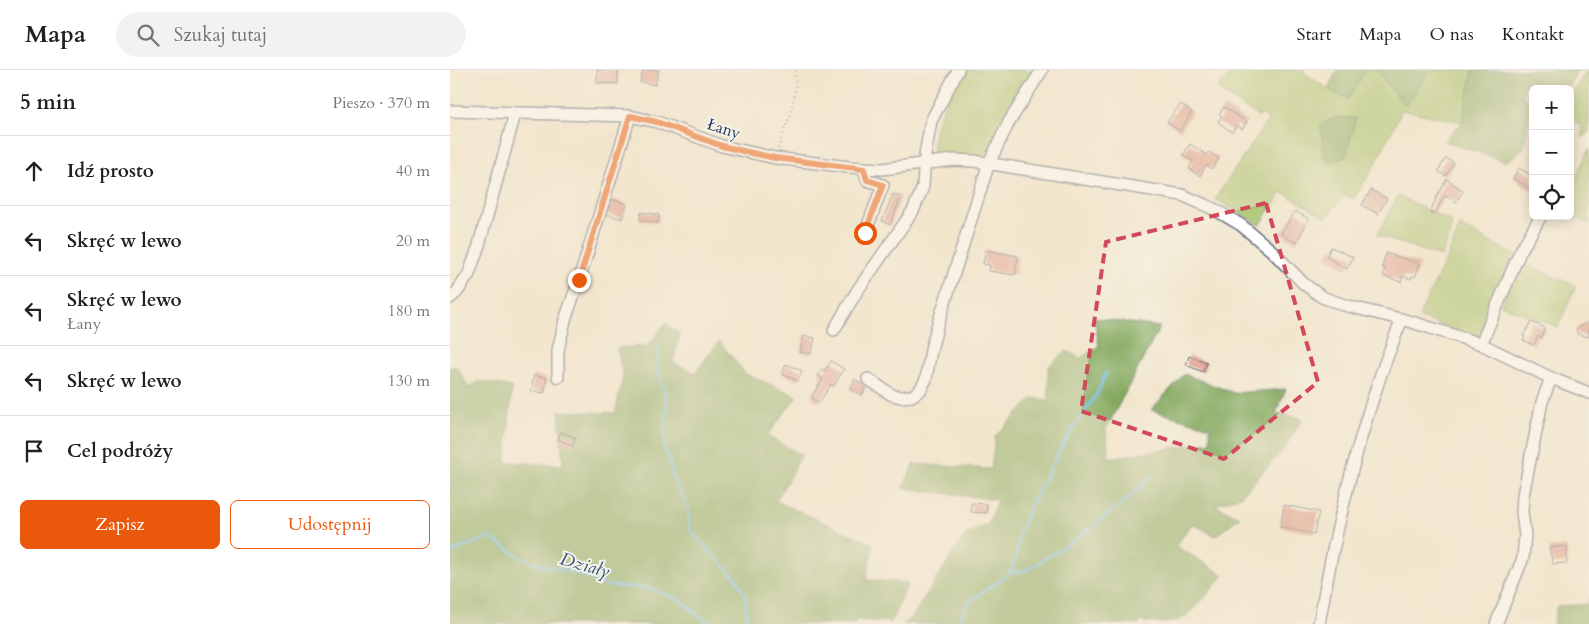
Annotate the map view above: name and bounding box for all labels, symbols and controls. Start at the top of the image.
search box [116,12,466,57]
text: Mapa [25,18,86,51]
icon: search [134,21,162,49]
text: Szukaj tutaj [174,22,267,48]
text: Start [1297,22,1331,47]
text: Mapa [1359,22,1401,47]
text: O nas [1429,22,1474,47]
text: Kontakt [1502,22,1564,47]
map controls [1529,85,1574,220]
button: + [1529,85,1574,130]
text: 5 min [20,88,76,117]
text: Pieszo · 370 m [333,92,430,114]
street label: Łany [704,113,744,145]
button: − [1529,130,1574,175]
icon: ahead [20,157,48,185]
text: Idź prosto [67,158,154,184]
text: 40 m [396,160,430,182]
button: locate [1529,175,1574,220]
route start [854,222,877,245]
icon: left [20,227,48,255]
text: Skręć w lewo [67,228,182,254]
text: 20 m [396,230,430,252]
route end [568,269,591,292]
text: Skręć w lewo [67,287,182,313]
icon: left [20,297,48,325]
text: 180 m [388,300,430,322]
text: Łany [67,313,101,335]
icon: left [20,367,48,395]
text: Skręć w lewo [67,368,182,394]
text: 130 m [388,370,430,392]
icon: arrive [20,437,48,465]
text: Cel podróży [67,438,173,464]
button: Zapisz [20,500,220,549]
button: Udostępnij [230,500,430,549]
water label: Działy [557,546,613,585]

